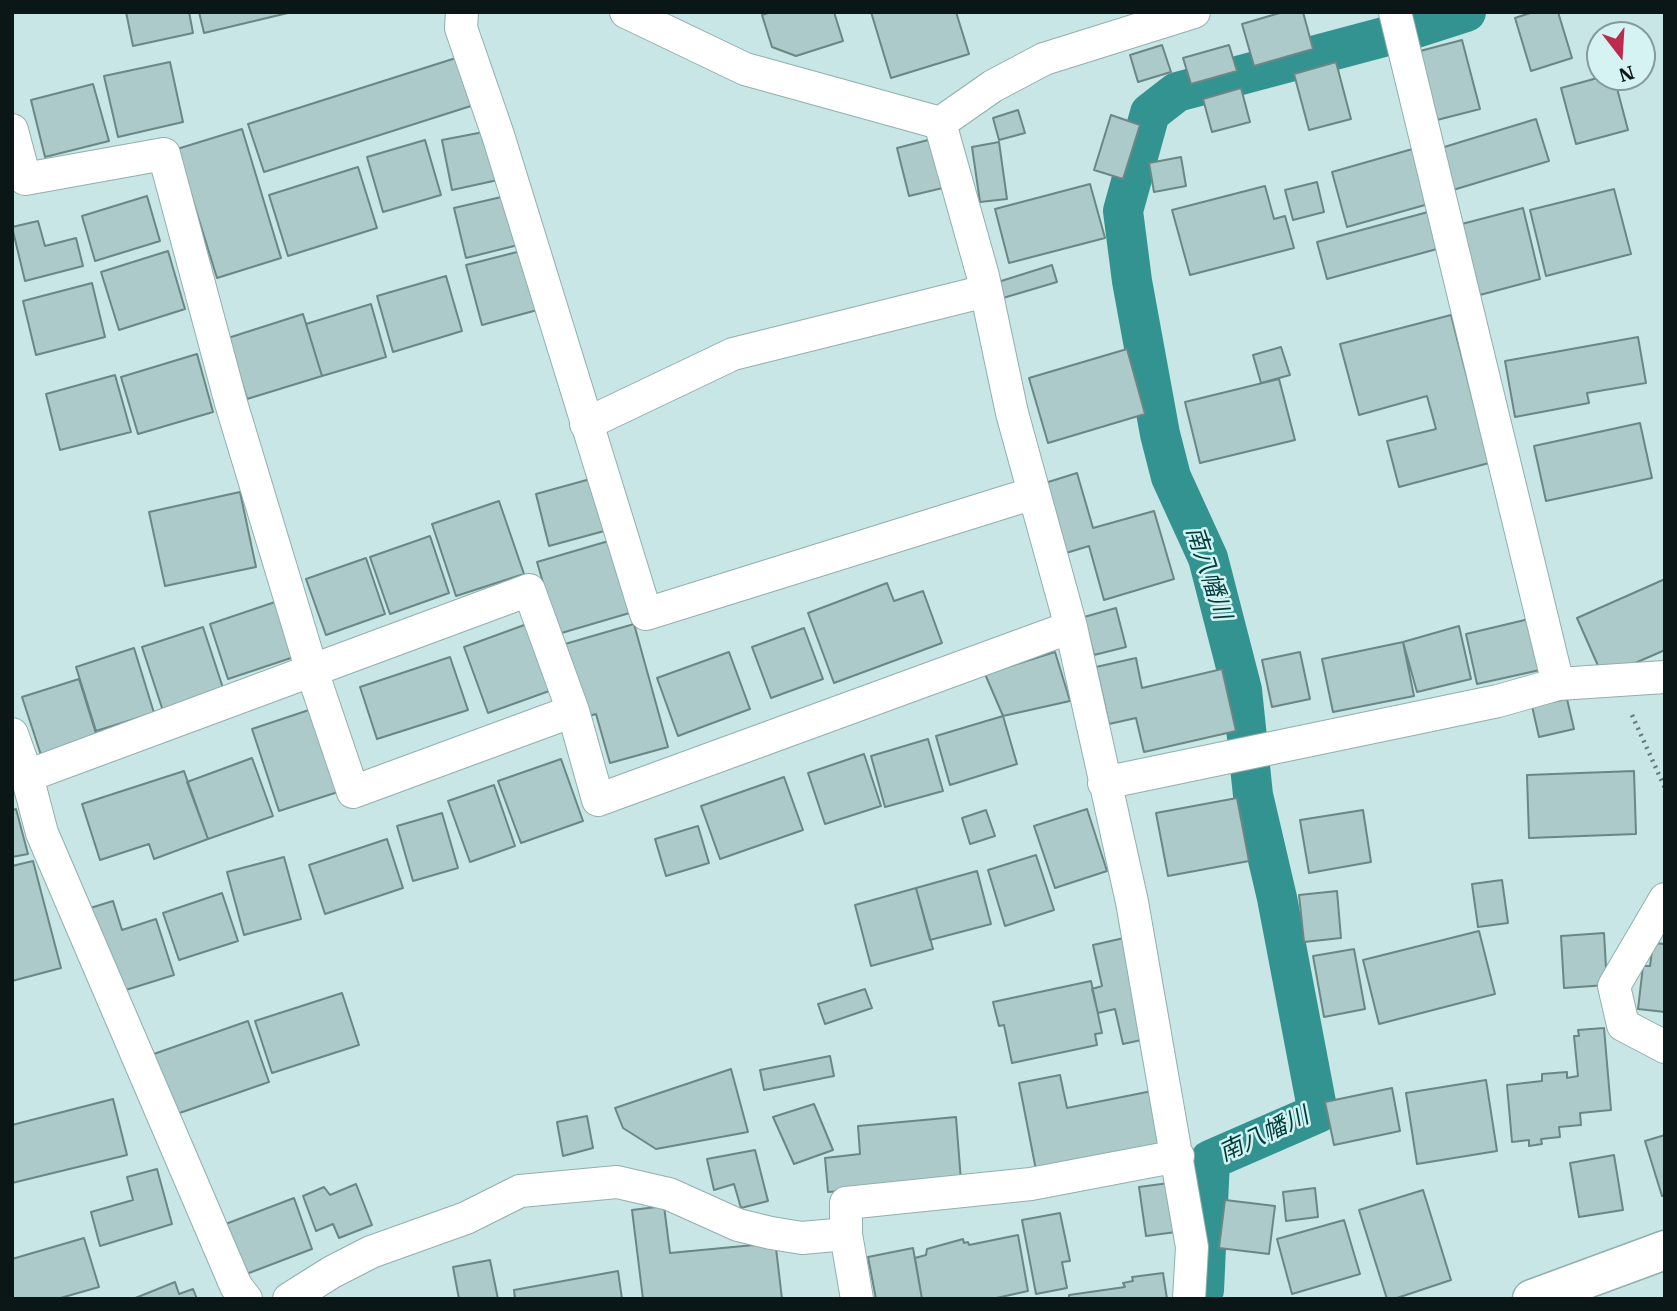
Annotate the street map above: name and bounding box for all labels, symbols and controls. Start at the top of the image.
north arrow [1586,21,1656,91]
text: N [1616,60,1637,88]
water label: 南八幡川 [1179,523,1237,623]
water label: 南八幡川 [1214,1102,1314,1168]

